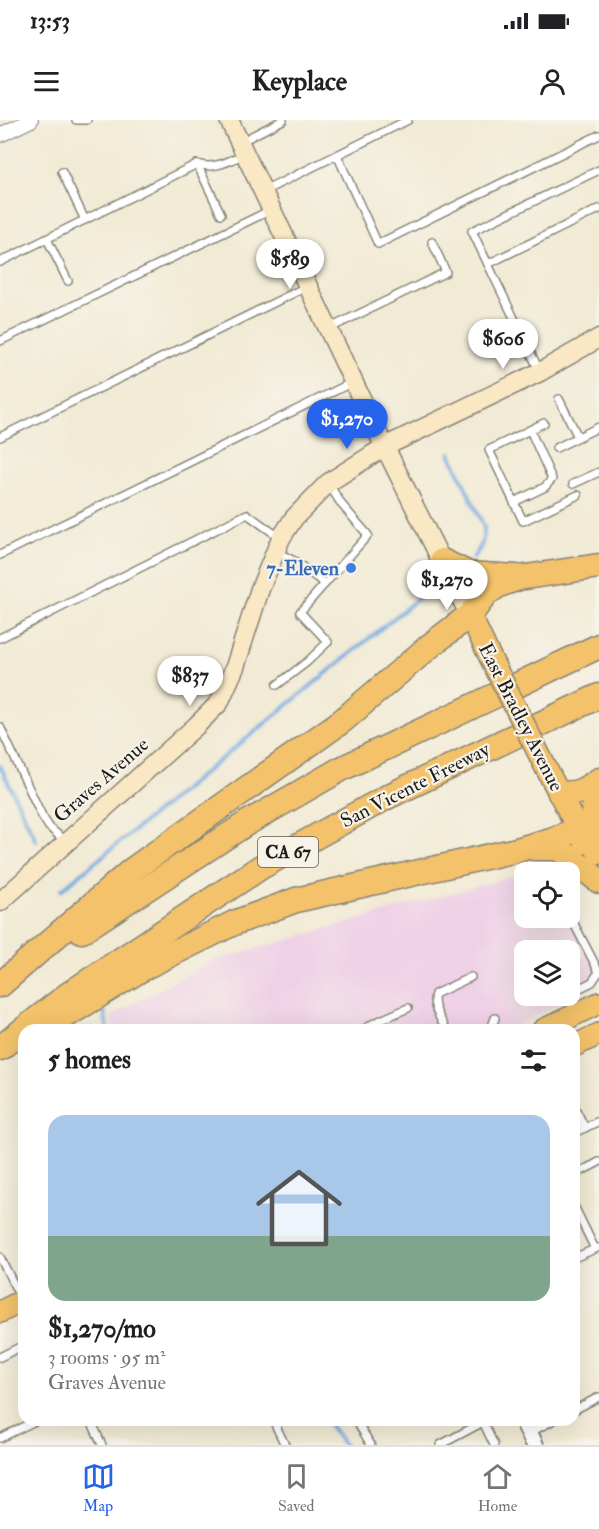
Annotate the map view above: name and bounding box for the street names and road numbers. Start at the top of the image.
street label: East Bradley Avenue [473,639,569,795]
street label: Graves Avenue [48,732,154,828]
street label: San Vicente Freeway [336,736,495,833]
road number: CA 67 [258,837,318,867]

